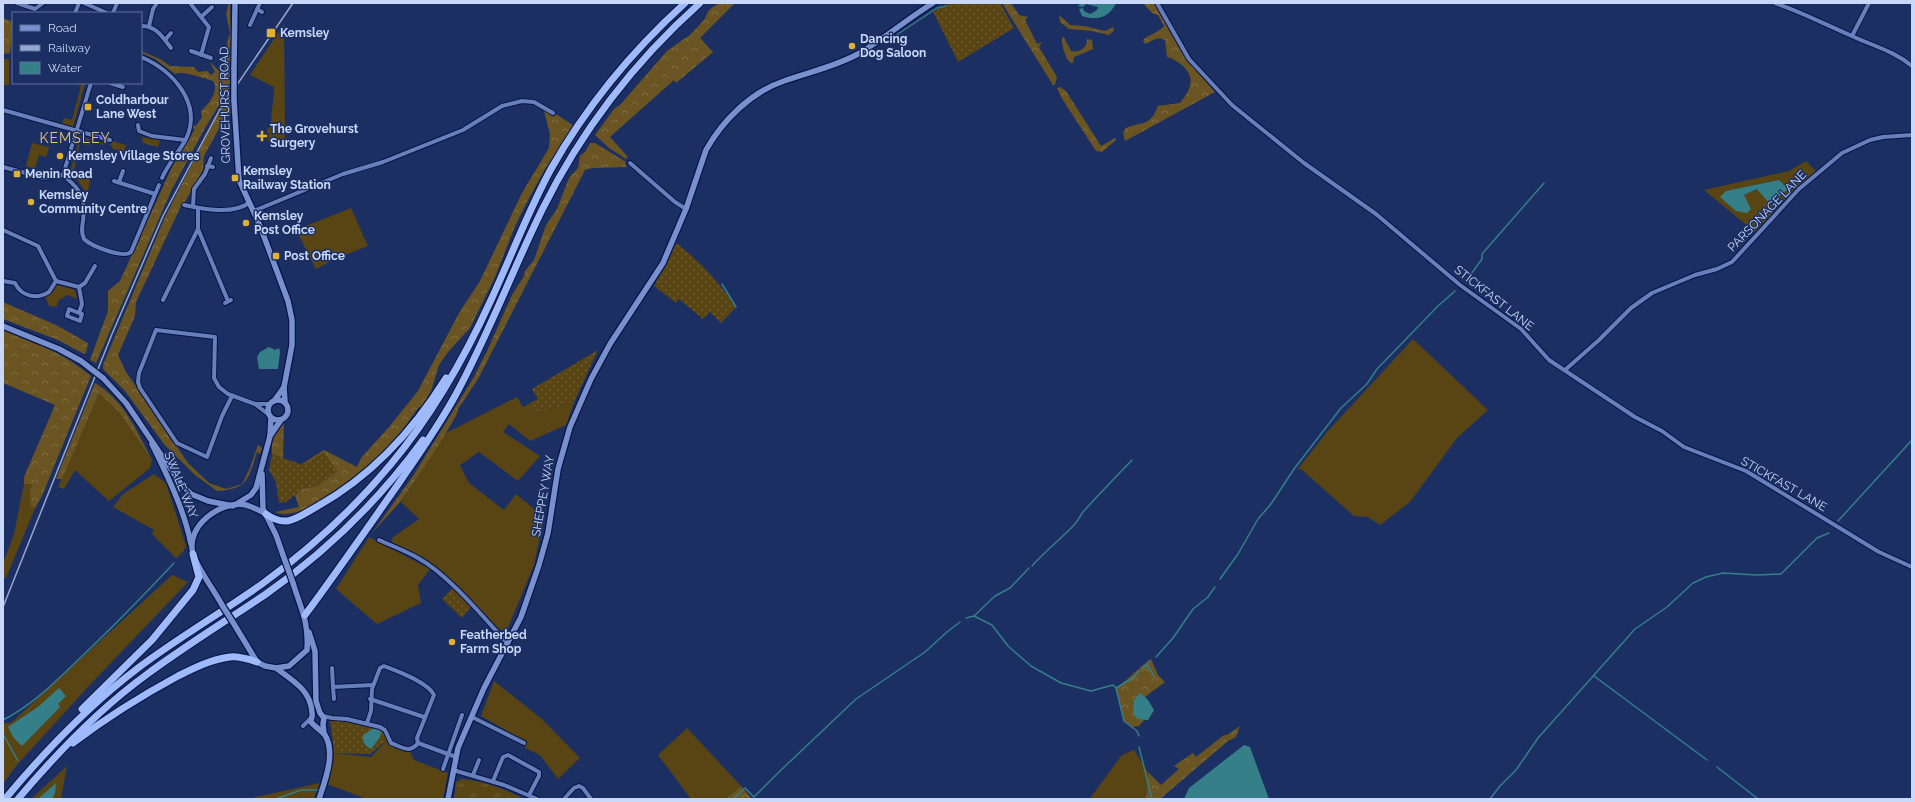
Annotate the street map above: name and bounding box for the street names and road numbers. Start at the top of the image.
street label: GROVEHURST ROAD [217,46,233,164]
street label: PARSONAGE LANE [1725,168,1809,254]
street label: STICKFAST LANE [1452,263,1536,333]
street label: SWALE WAY [161,450,201,521]
street label: SHEPPEY WAY [529,454,557,538]
street label: STICKFAST LANE [1739,454,1829,514]

